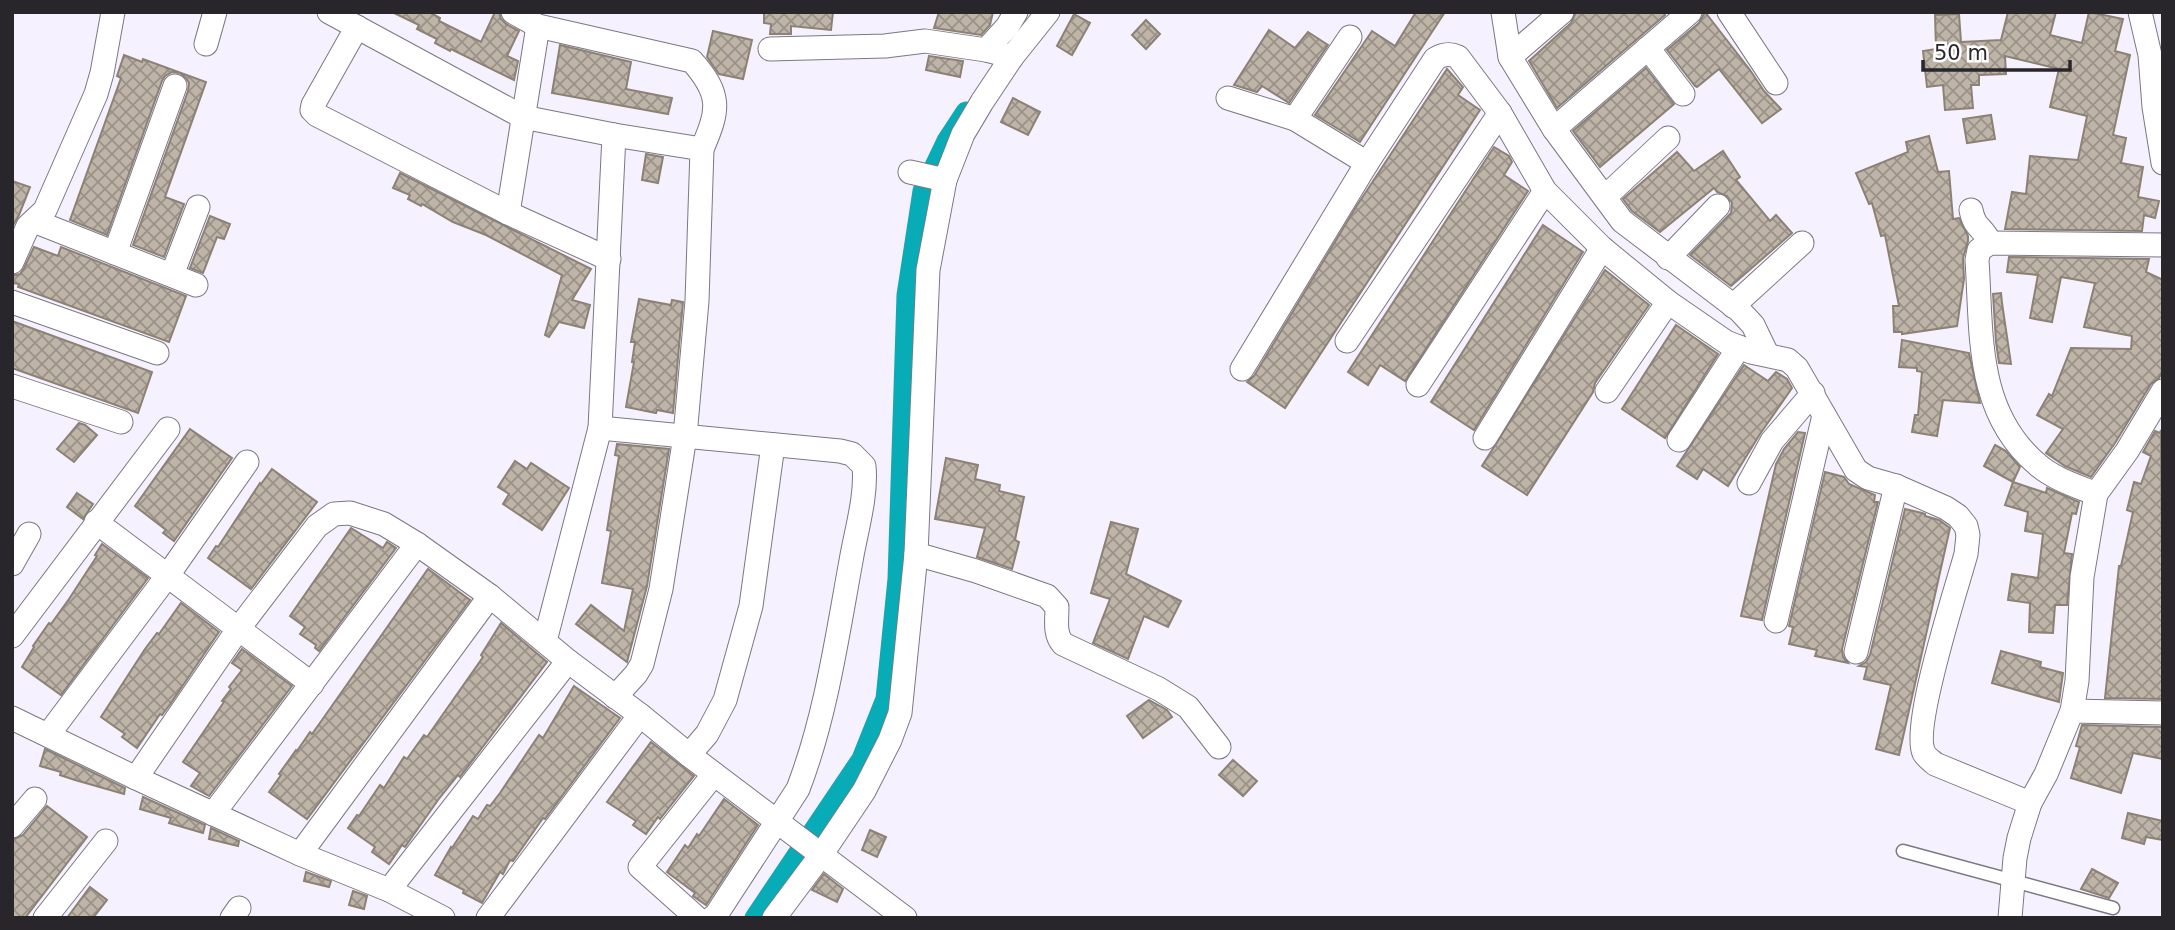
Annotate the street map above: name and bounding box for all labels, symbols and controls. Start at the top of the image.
scale bar [1923,28,2070,72]
text: 50 m [1934,41,1988,65]

